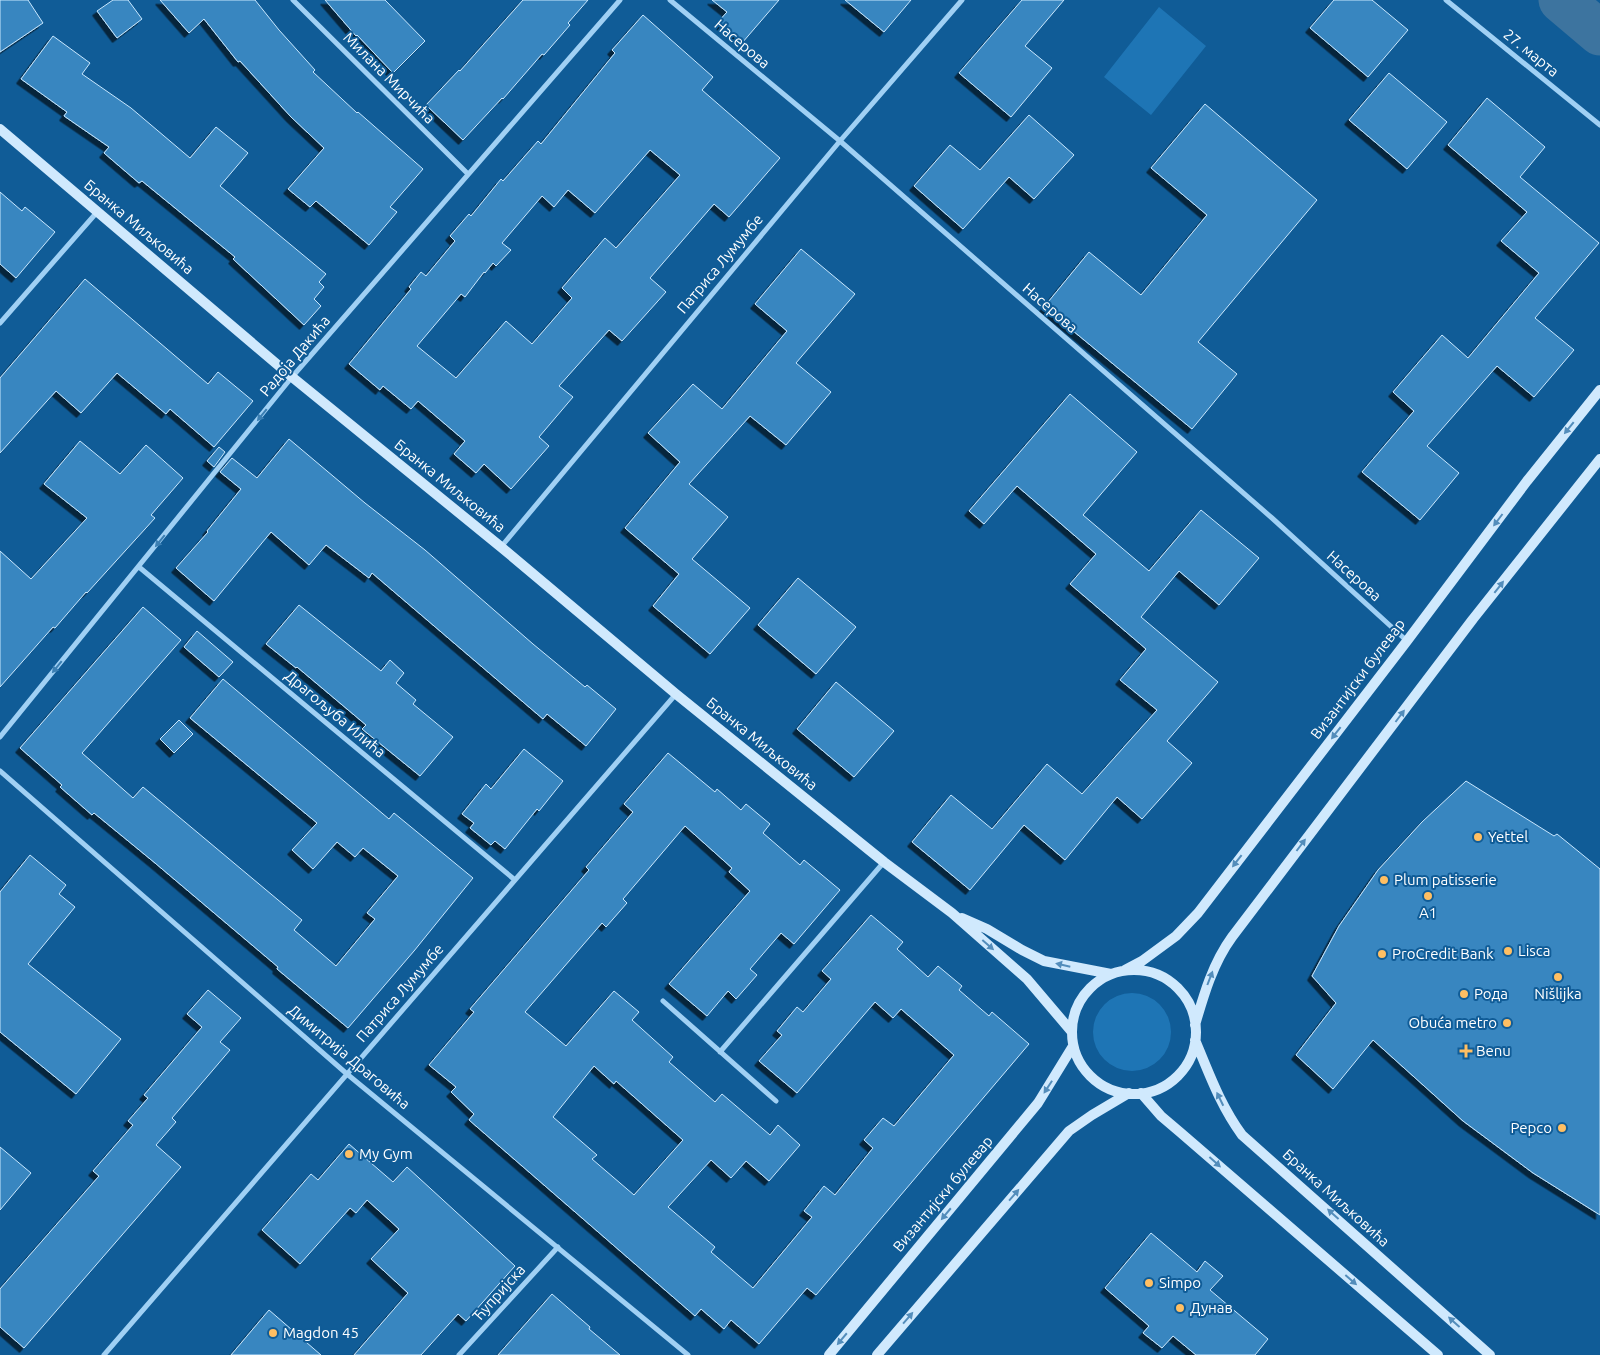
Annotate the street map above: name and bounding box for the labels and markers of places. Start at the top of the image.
place label: Yettel [1488,828,1528,845]
marker: Yettel [1472,831,1484,843]
place label: Plum patisserie [1394,871,1497,888]
marker: Plum patisserie [1378,874,1390,886]
marker: A1 [1422,890,1434,902]
place label: A1 [1419,904,1437,921]
place label: Lisca [1518,942,1550,959]
place label: ProCredit Bank [1392,945,1494,962]
marker: Lisca [1502,945,1514,957]
marker: ProCredit Bank [1376,948,1388,960]
marker: Nišlijka [1552,971,1564,983]
place label: Рода [1474,985,1508,1002]
place label: Nišlijka [1534,985,1582,1002]
marker: Рода [1458,988,1470,1000]
place label: Obuća metro [1408,1014,1497,1031]
marker: Obuća metro [1501,1017,1513,1029]
place label: Benu [1476,1042,1511,1059]
marker: Benu [1460,1045,1472,1057]
place label: Pepco [1511,1119,1552,1136]
marker: Pepco [1556,1122,1568,1134]
place label: My Gym [359,1145,413,1162]
marker: My Gym [343,1148,355,1160]
place label: Simpo [1159,1274,1201,1291]
marker: Simpo [1143,1277,1155,1289]
place label: Дунав [1190,1299,1233,1316]
marker: Дунав [1174,1302,1186,1314]
place label: Magdon 45 [283,1324,359,1341]
marker: Magdon 45 [267,1327,279,1339]

